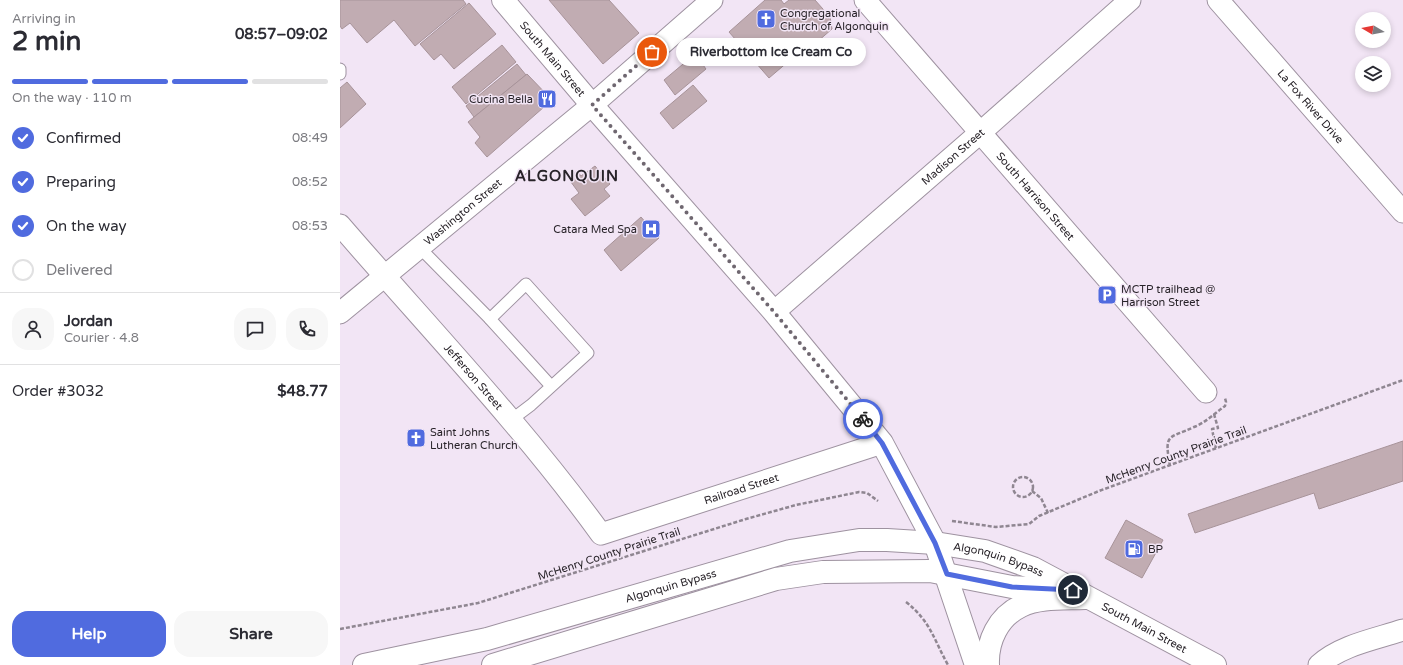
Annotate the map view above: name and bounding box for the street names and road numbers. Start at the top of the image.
street label: South Main Street [517,18,588,99]
street label: La Fox River Drive [1275,67,1346,146]
street label: Madison Street [919,125,987,187]
street label: South Harrison Street [994,149,1078,243]
street label: Washington Street [421,176,504,248]
street label: Jefferson Street [441,341,506,412]
street label: McHenry County Prairie Trail [1104,423,1248,487]
street label: Railroad Street [702,470,780,507]
street label: McHenry County Prairie Trail [536,525,682,583]
street label: Algonquin Bypass [952,540,1046,579]
street label: Algonquin Bypass [624,566,718,605]
street label: South Main Street [1100,599,1189,655]

